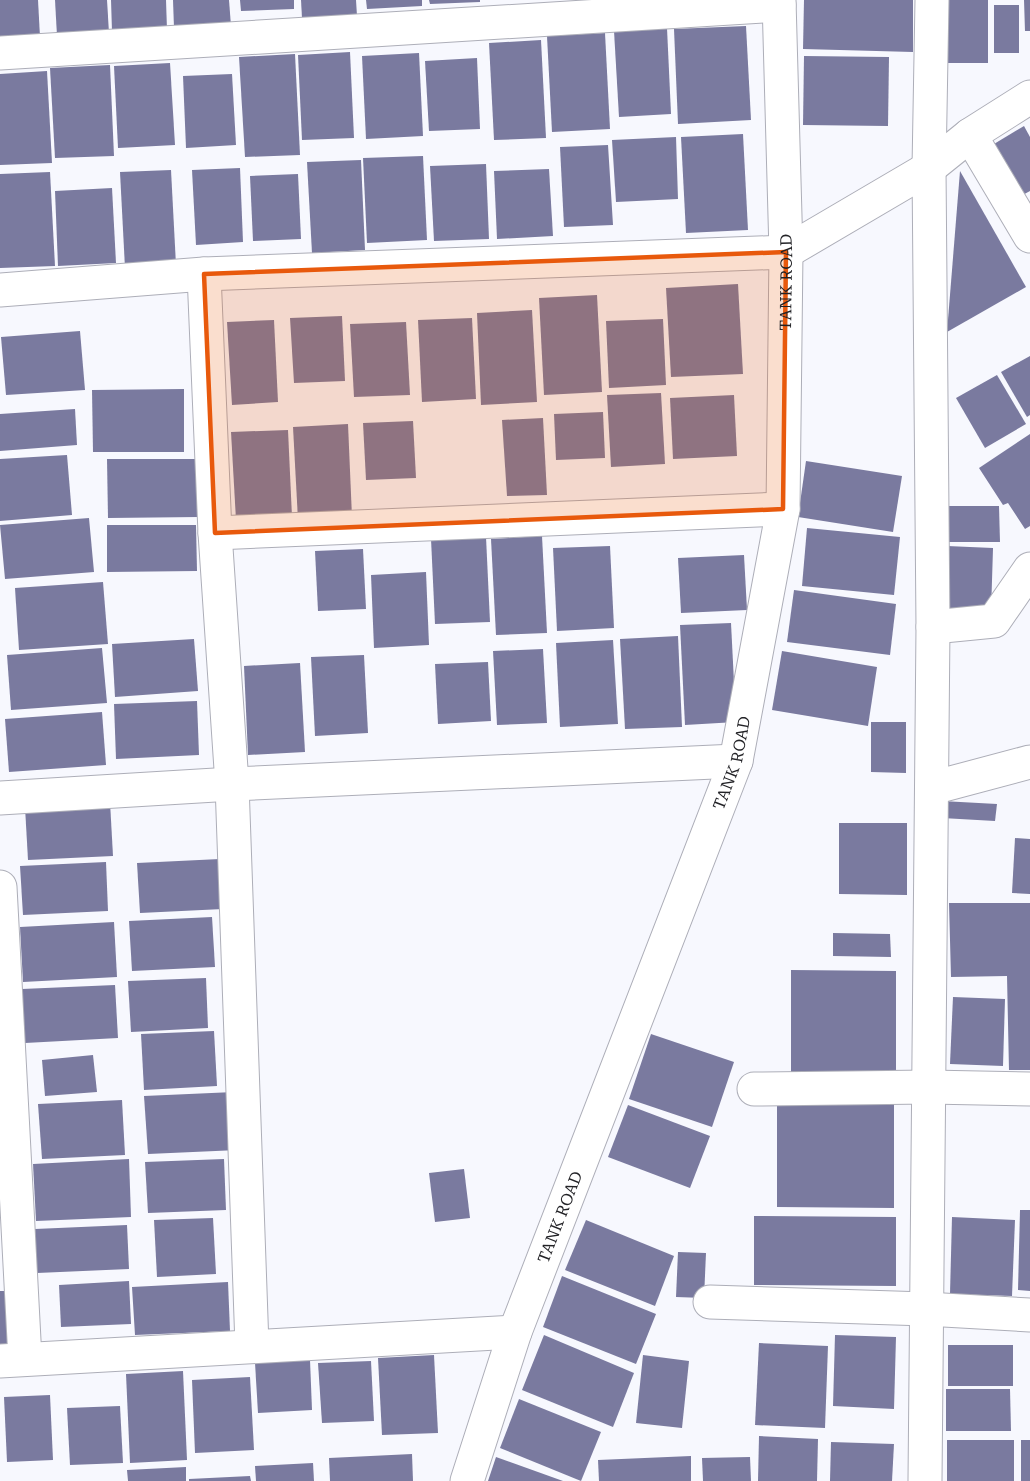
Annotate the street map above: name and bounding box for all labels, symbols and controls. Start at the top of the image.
street label: TANK ROAD [776,233,796,331]
street label: TANK ROAD [709,715,754,812]
street label: TANK ROAD [534,1168,586,1266]

